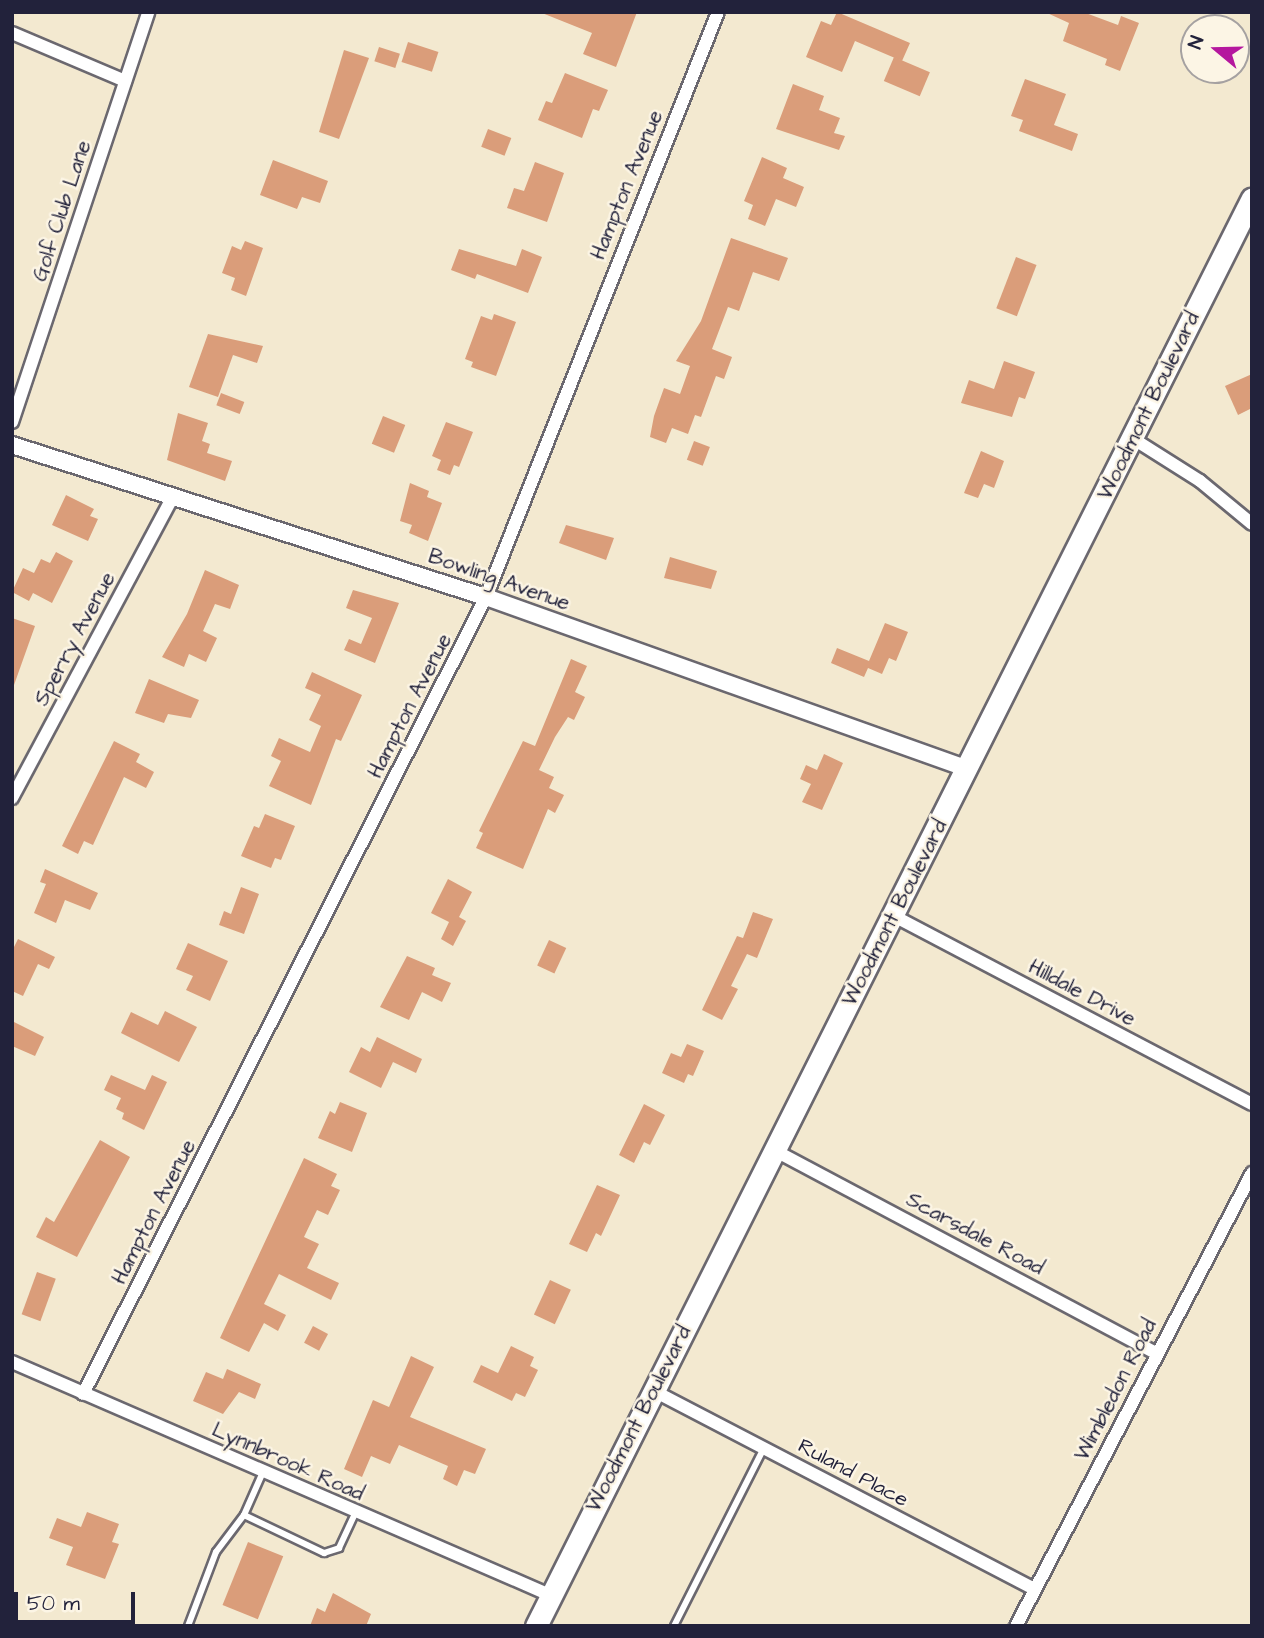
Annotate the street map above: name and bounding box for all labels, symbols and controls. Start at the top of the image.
north arrow [1180,14,1250,84]
text: N [1182,33,1211,53]
street label: Hampton Avenue [586,107,668,263]
street label: Golf Club Lane [27,137,97,285]
street label: Woodmont Boulevard [1093,308,1205,504]
street label: Bowling Avenue [425,544,573,616]
street label: Sperry Avenue [29,568,121,710]
street label: Hampton Avenue [363,630,457,782]
street label: Woodmont Boulevard [837,816,953,1010]
street label: Hilldale Drive [1024,954,1140,1032]
street label: Hampton Avenue [107,1136,201,1288]
street label: Scarsdale Road [902,1187,1048,1281]
street label: Wimbledon Road [1069,1315,1163,1465]
street label: Woodmont Boulevard [581,1322,697,1516]
street label: Lynnbrook Road [208,1417,368,1507]
street label: Ruland Place [794,1433,912,1513]
scale bar [18,1578,138,1622]
text: 50 m [27,1589,80,1618]

